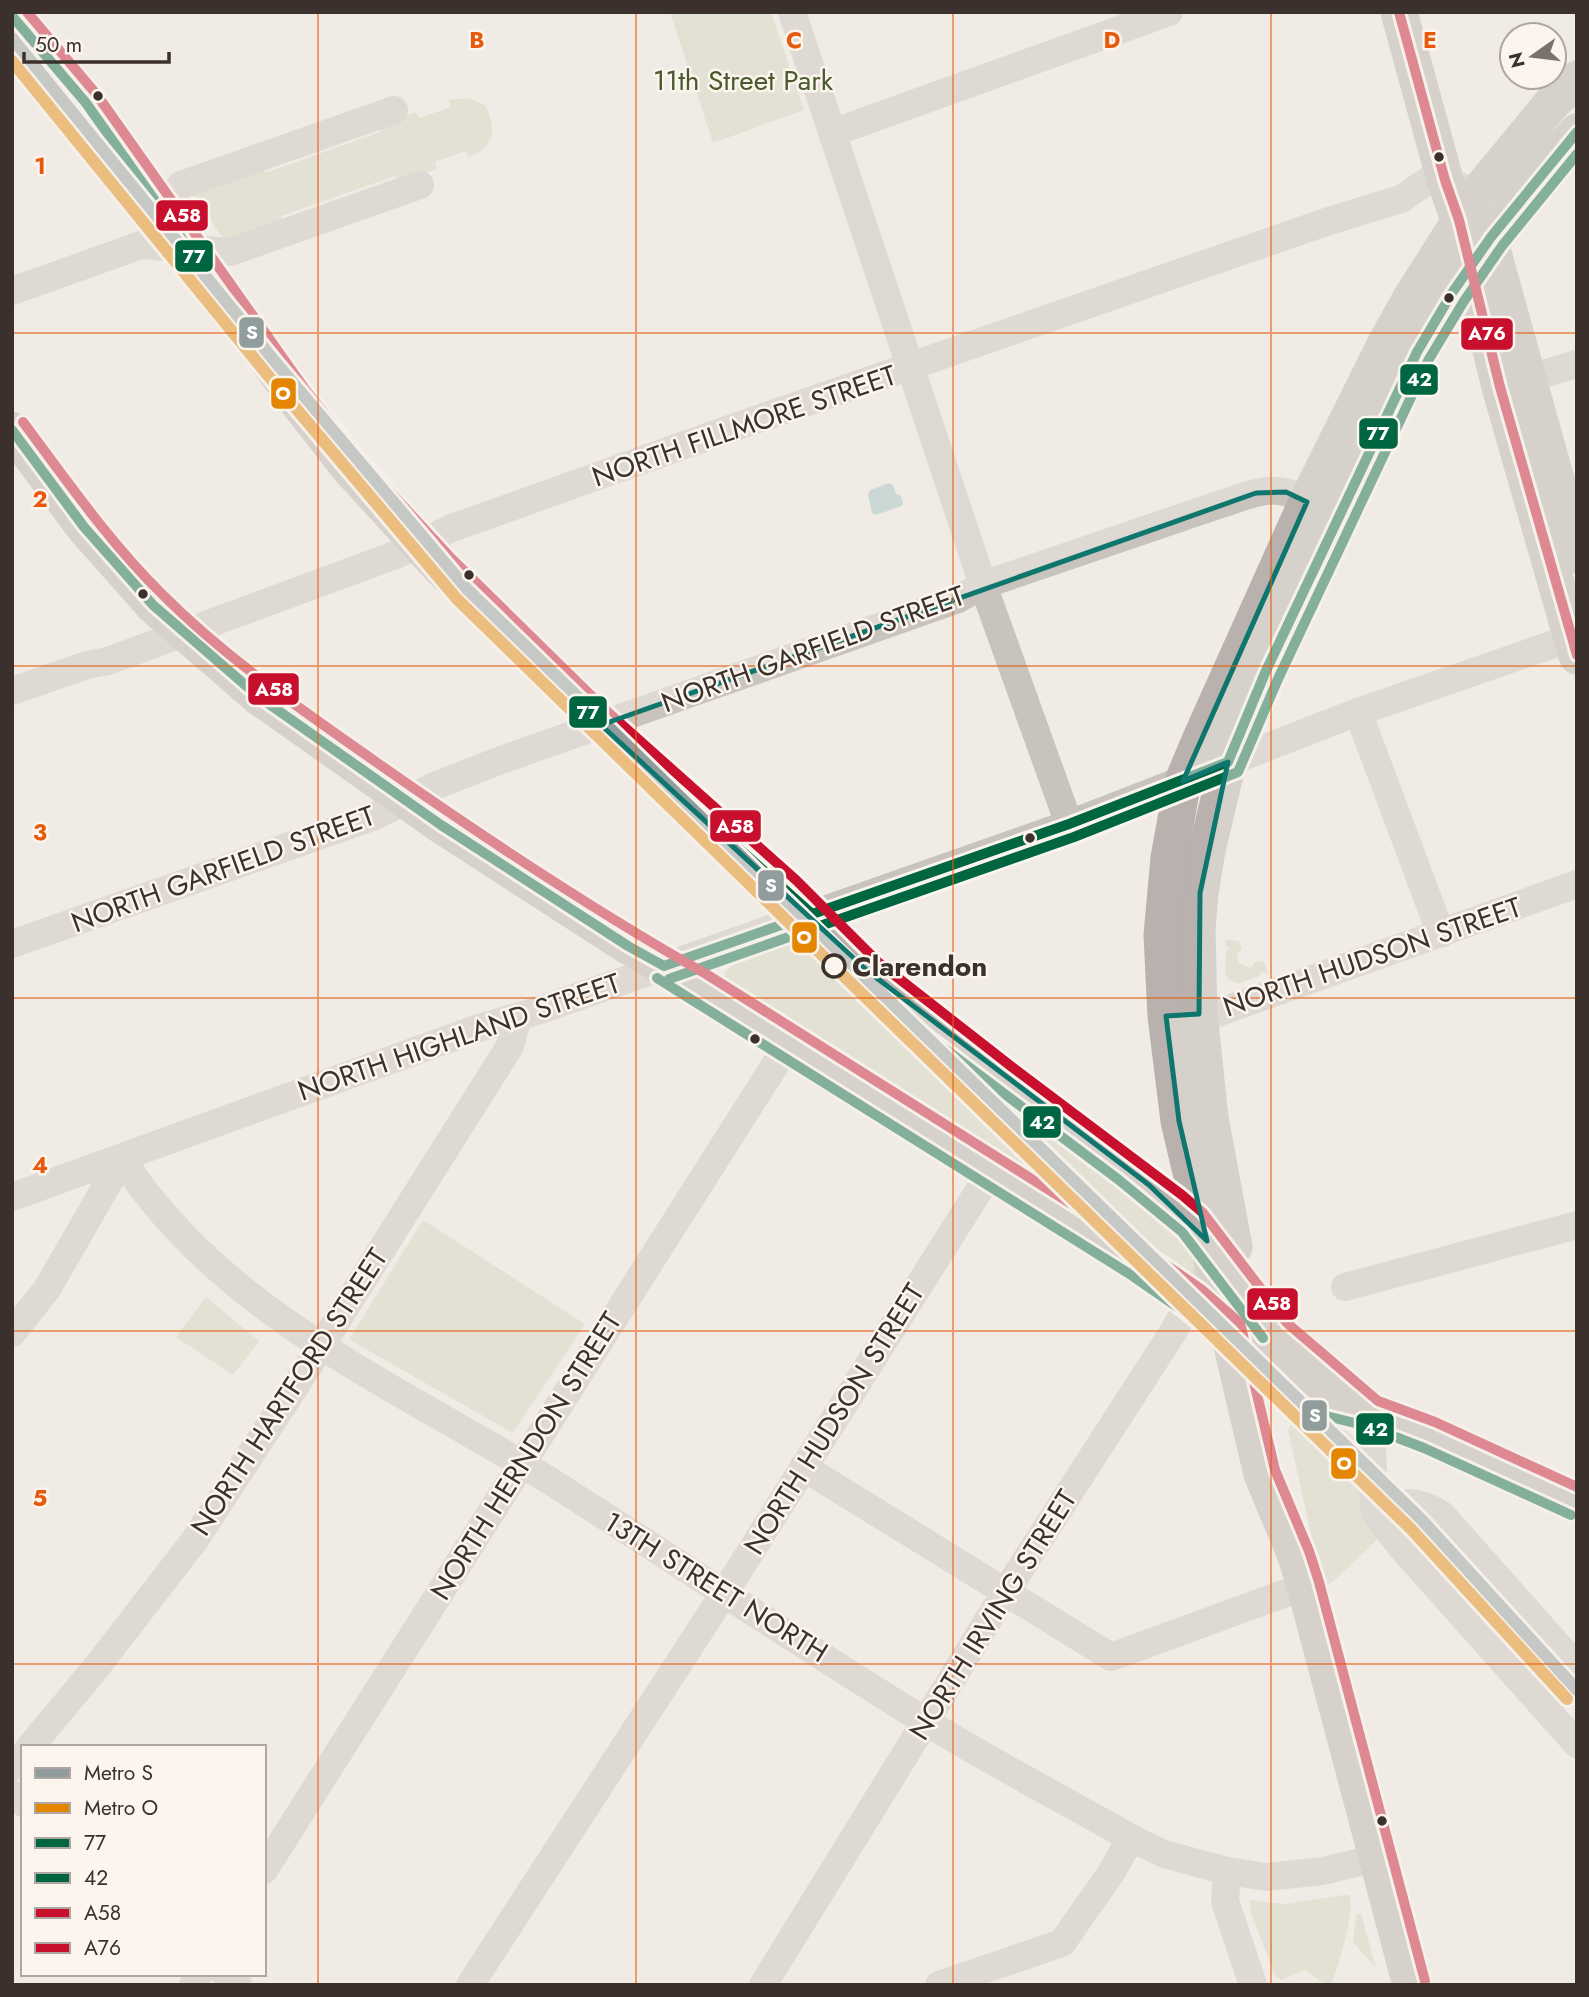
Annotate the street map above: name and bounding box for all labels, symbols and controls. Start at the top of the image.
scale bar [24,21,170,65]
north arrow [1498,21,1568,91]
text: B [469,23,485,57]
text: C [786,23,802,57]
text: D [1104,23,1121,57]
text: E [1423,23,1437,57]
text: 50 m [35,30,82,60]
text: N [1502,49,1532,71]
park label: 11th Street Park [653,60,834,101]
unlabelled marker [91,89,105,103]
text: 1 [34,149,46,183]
unlabelled marker [1432,150,1446,164]
line badge: A58 [155,199,209,232]
text: A58 [162,202,201,229]
line badge: 77 [174,239,214,273]
text: 77 [183,243,206,270]
unlabelled marker [1442,291,1456,305]
line badge: S [238,316,265,349]
line badge: A76 [1460,317,1514,351]
text: S [246,319,258,346]
text: A76 [1467,320,1506,347]
street label: NORTH FILLMORE STREET [586,355,902,497]
line badge: 42 [1399,363,1439,396]
text: 42 [1406,366,1432,393]
line badge: O [270,377,297,410]
text: O [275,380,291,407]
line badge: 77 [1358,417,1399,450]
text: 77 [1367,420,1390,447]
text: 2 [32,482,48,516]
unlabelled marker [462,568,476,582]
street label: NORTH GARFIELD STREET [656,575,970,723]
unlabelled marker [136,587,150,601]
line badge: A58 [247,672,300,706]
text: A58 [254,676,293,703]
line badge: 77 [568,695,608,729]
text: 77 [577,699,600,726]
street label: NORTH GARFIELD STREET [66,795,380,943]
line badge: A58 [709,809,762,843]
text: A58 [715,813,754,840]
text: 3 [33,815,47,849]
unlabelled marker [1023,831,1037,845]
line badge: S [757,869,785,902]
text: S [765,872,777,899]
street label: NORTH HUDSON STREET [1217,887,1527,1027]
line badge: O [791,921,818,954]
text: O [796,924,812,951]
place label: Clarendon [852,946,987,987]
marker: Clarendon [822,954,846,978]
street label: NORTH HIGHLAND STREET [292,963,626,1111]
unlabelled marker [748,1032,762,1046]
line badge: 42 [1022,1105,1062,1139]
text: 42 [1029,1109,1055,1136]
text: 4 [32,1148,48,1182]
street label: NORTH HARTFORD STREET [181,1240,397,1544]
street label: NORTH HUDSON STREET [734,1275,934,1563]
line badge: A58 [1246,1287,1299,1321]
text: A58 [1252,1290,1291,1317]
street label: NORTH HERNDON STREET [420,1304,632,1608]
line badge: S [1301,1399,1328,1432]
text: S [1309,1402,1321,1429]
line badge: 42 [1355,1412,1395,1446]
text: 42 [1362,1416,1388,1443]
line badge: O [1330,1447,1357,1480]
text: O [1336,1450,1352,1477]
text: 5 [33,1481,47,1515]
street label: NORTH IRVING STREET [899,1482,1087,1748]
street label: 13TH STREET NORTH [596,1501,836,1673]
legend [21,1745,266,1976]
text: Metro S [84,1758,153,1788]
text: Metro O [84,1793,158,1823]
unlabelled marker [1375,1814,1389,1828]
text: 77 [84,1828,106,1858]
text: 42 [84,1863,108,1893]
text: A58 [84,1898,121,1928]
text: A76 [84,1933,121,1963]

